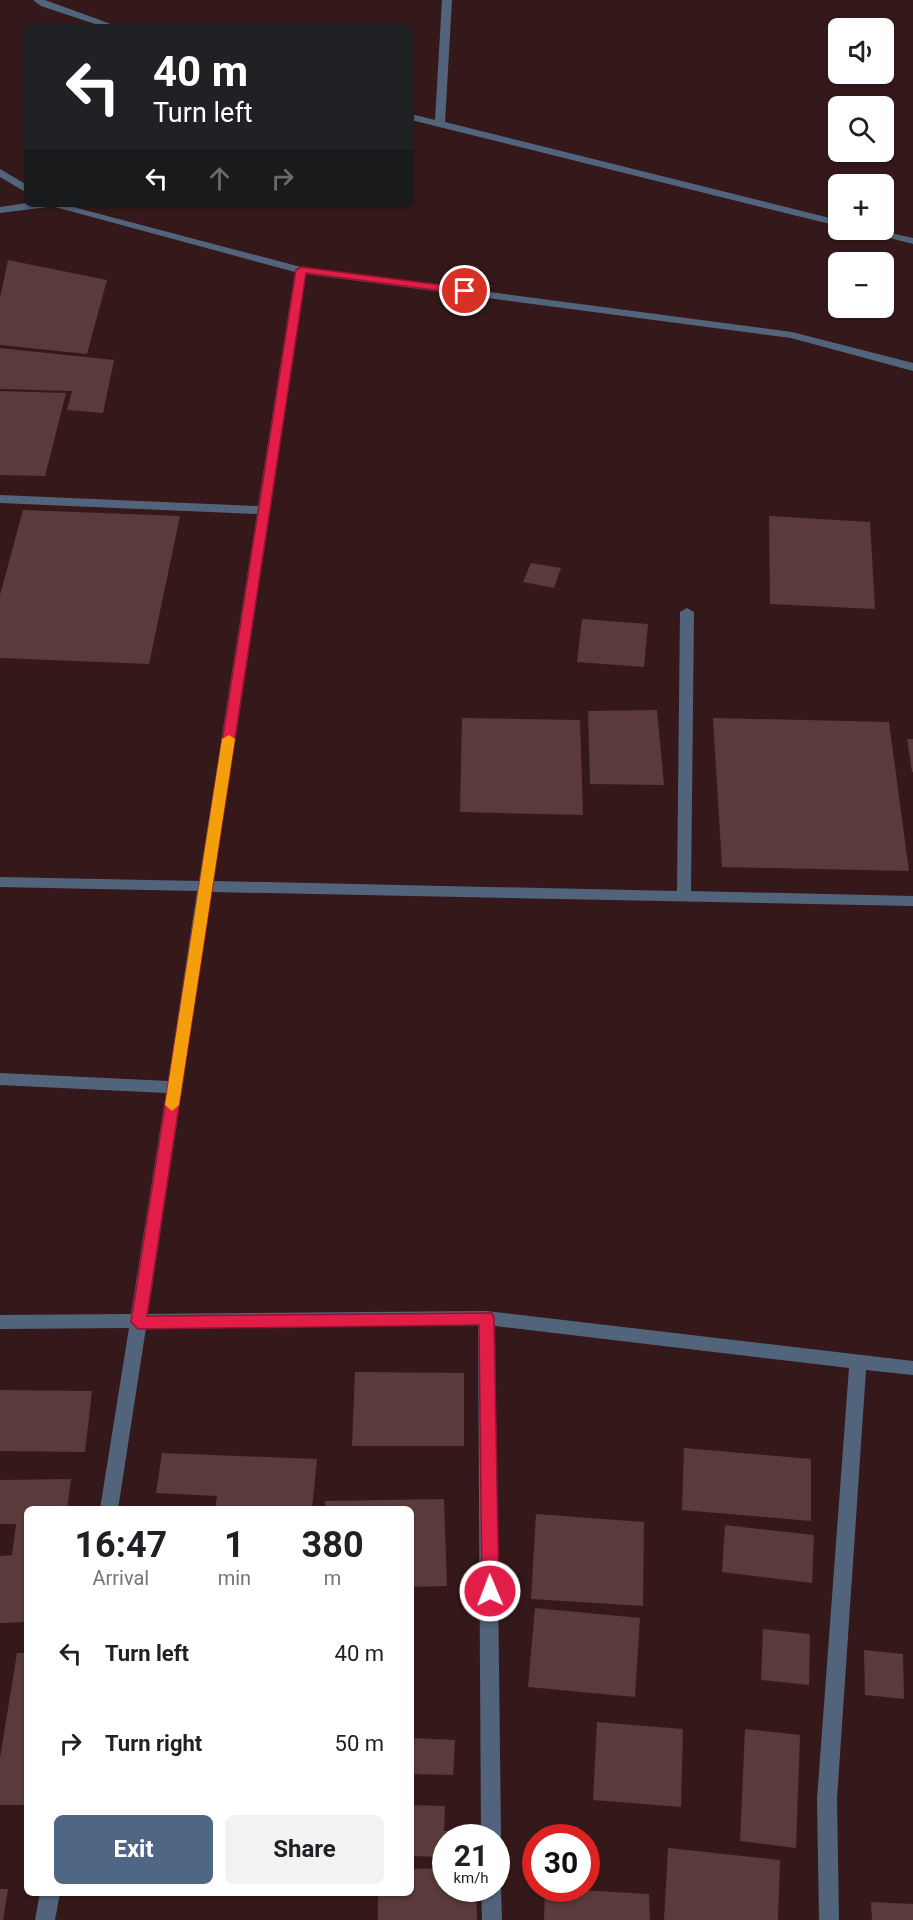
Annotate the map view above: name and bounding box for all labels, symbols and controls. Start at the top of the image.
map controls [828,18,894,318]
button: sound [828,18,894,84]
text: 40 m [153,47,248,96]
icon: left [54,48,132,126]
button: search [828,96,894,162]
text: Turn left [153,97,253,129]
icon: left [140,162,173,195]
icon: ahead [203,162,236,195]
icon: right [266,162,299,195]
button: + [828,174,894,240]
button: − [828,252,894,318]
pin [439,265,490,316]
icon: arrive [448,274,481,307]
text: 16:47 [74,1524,167,1566]
text: 1 [224,1524,245,1566]
text: 380 [302,1524,364,1566]
position arrow [458,1559,522,1623]
text: Arrival [92,1566,149,1590]
text: min [218,1566,251,1590]
text: m [324,1566,341,1590]
icon: left [54,1637,87,1670]
text: Turn left [105,1641,189,1666]
text: 40 m [335,1641,384,1666]
icon: right [54,1727,87,1760]
text: Turn right [105,1731,202,1756]
text: 50 m [335,1731,384,1756]
button: Exit [54,1815,213,1884]
button: Share [225,1815,384,1884]
speed limit sign: 30 [522,1824,600,1902]
text: 21 [454,1838,488,1873]
text: km/h [453,1869,489,1887]

